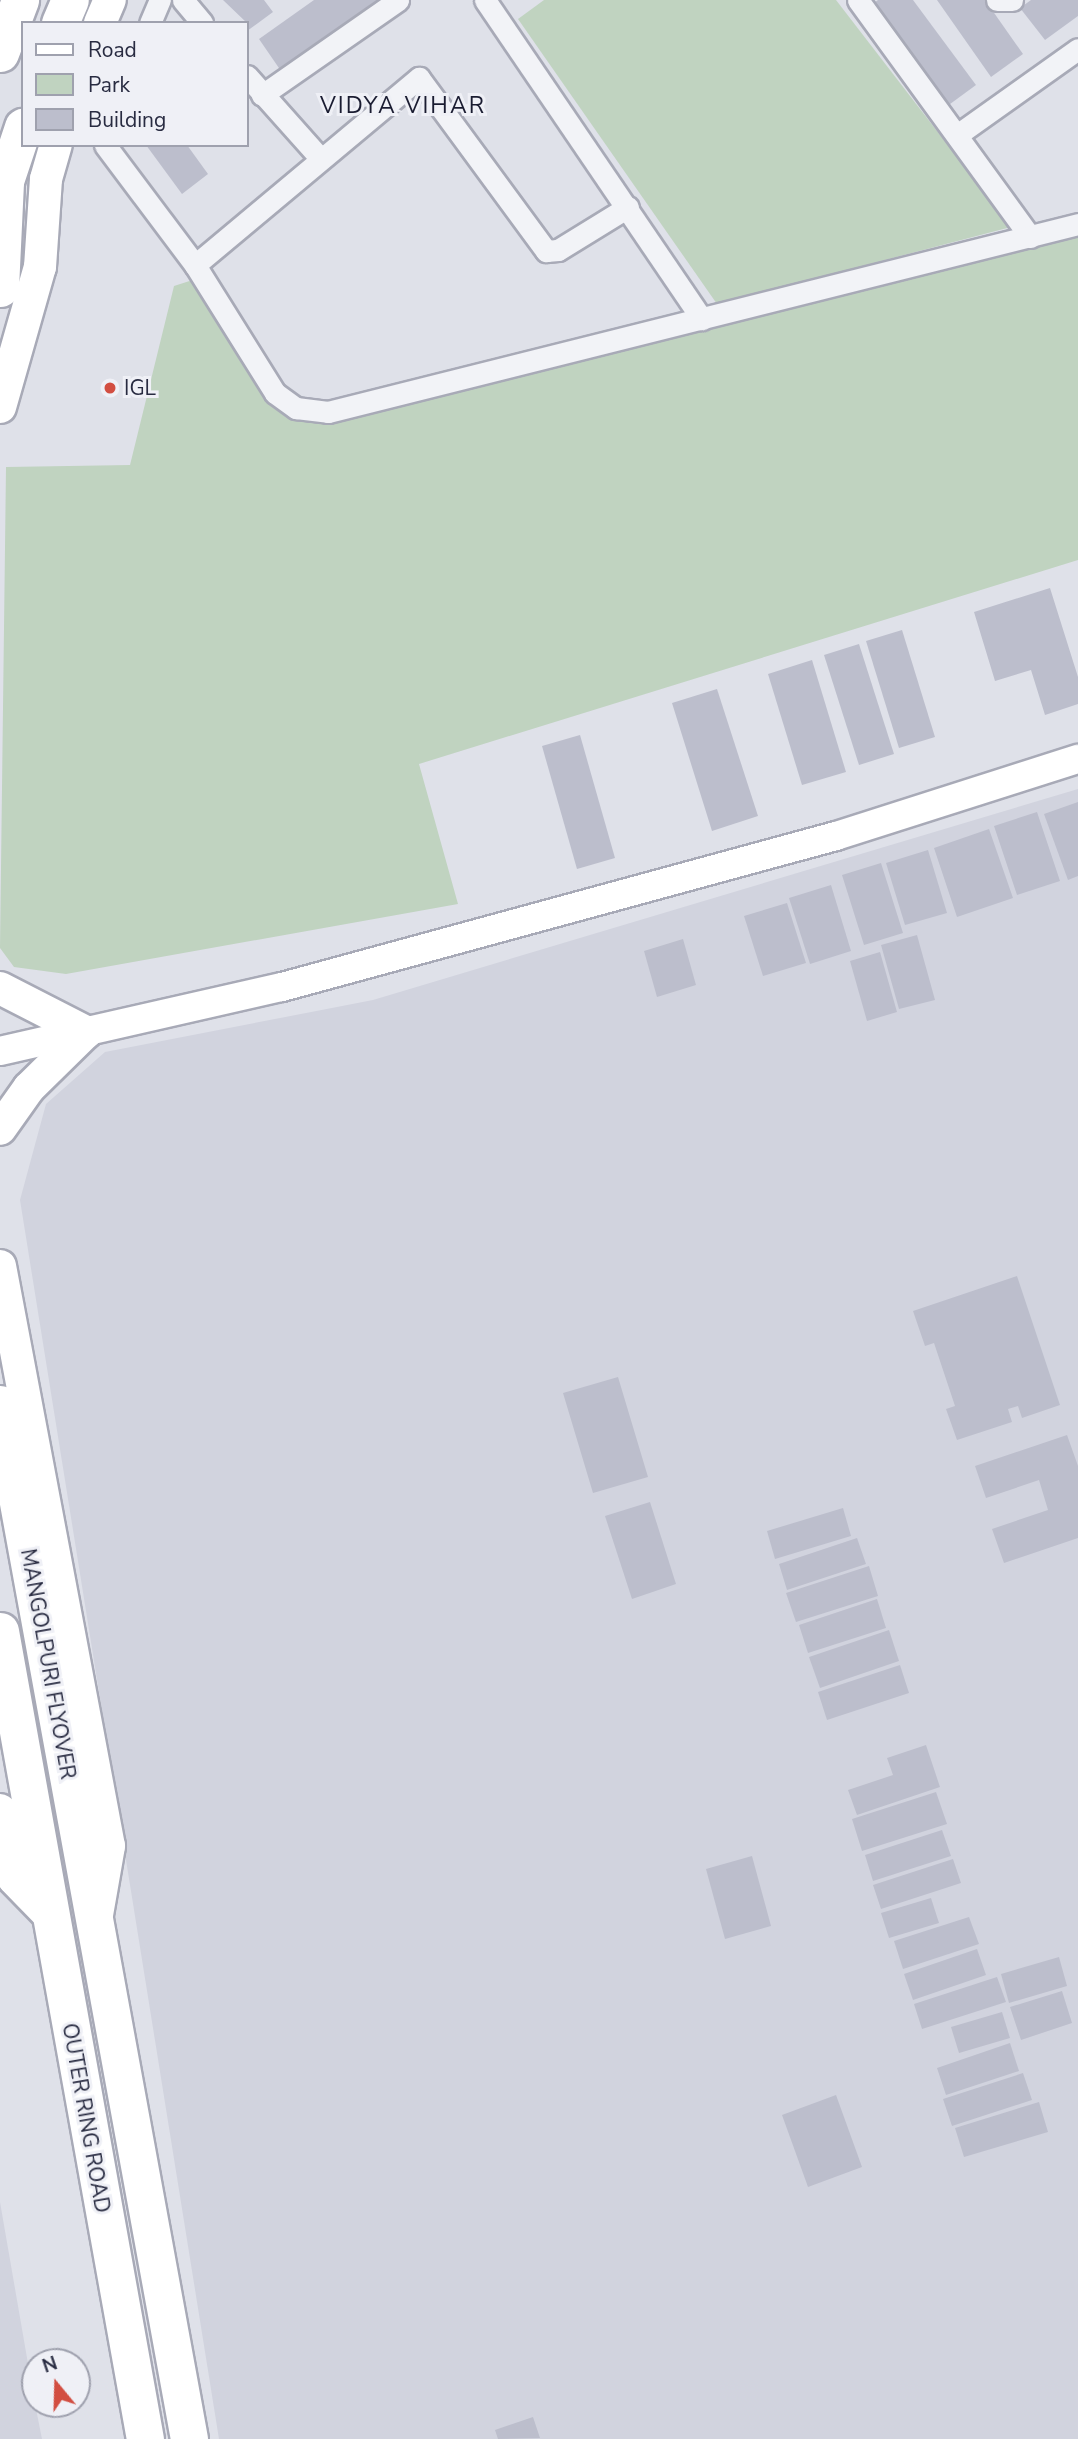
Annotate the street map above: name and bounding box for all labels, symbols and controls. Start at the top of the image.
legend [21,21,248,147]
text: Road [88,36,137,64]
text: Park [88,71,130,99]
district label: VIDYA VIHAR [321,92,485,120]
text: Building [88,106,166,134]
place label: IGL [124,375,156,401]
marker: IGL [102,380,118,396]
street label: MANGOLPURI FLYOVER [15,1547,81,1781]
street label: OUTER RING ROAD [57,2021,115,2215]
north arrow [21,2348,91,2418]
text: N [39,2350,61,2380]

